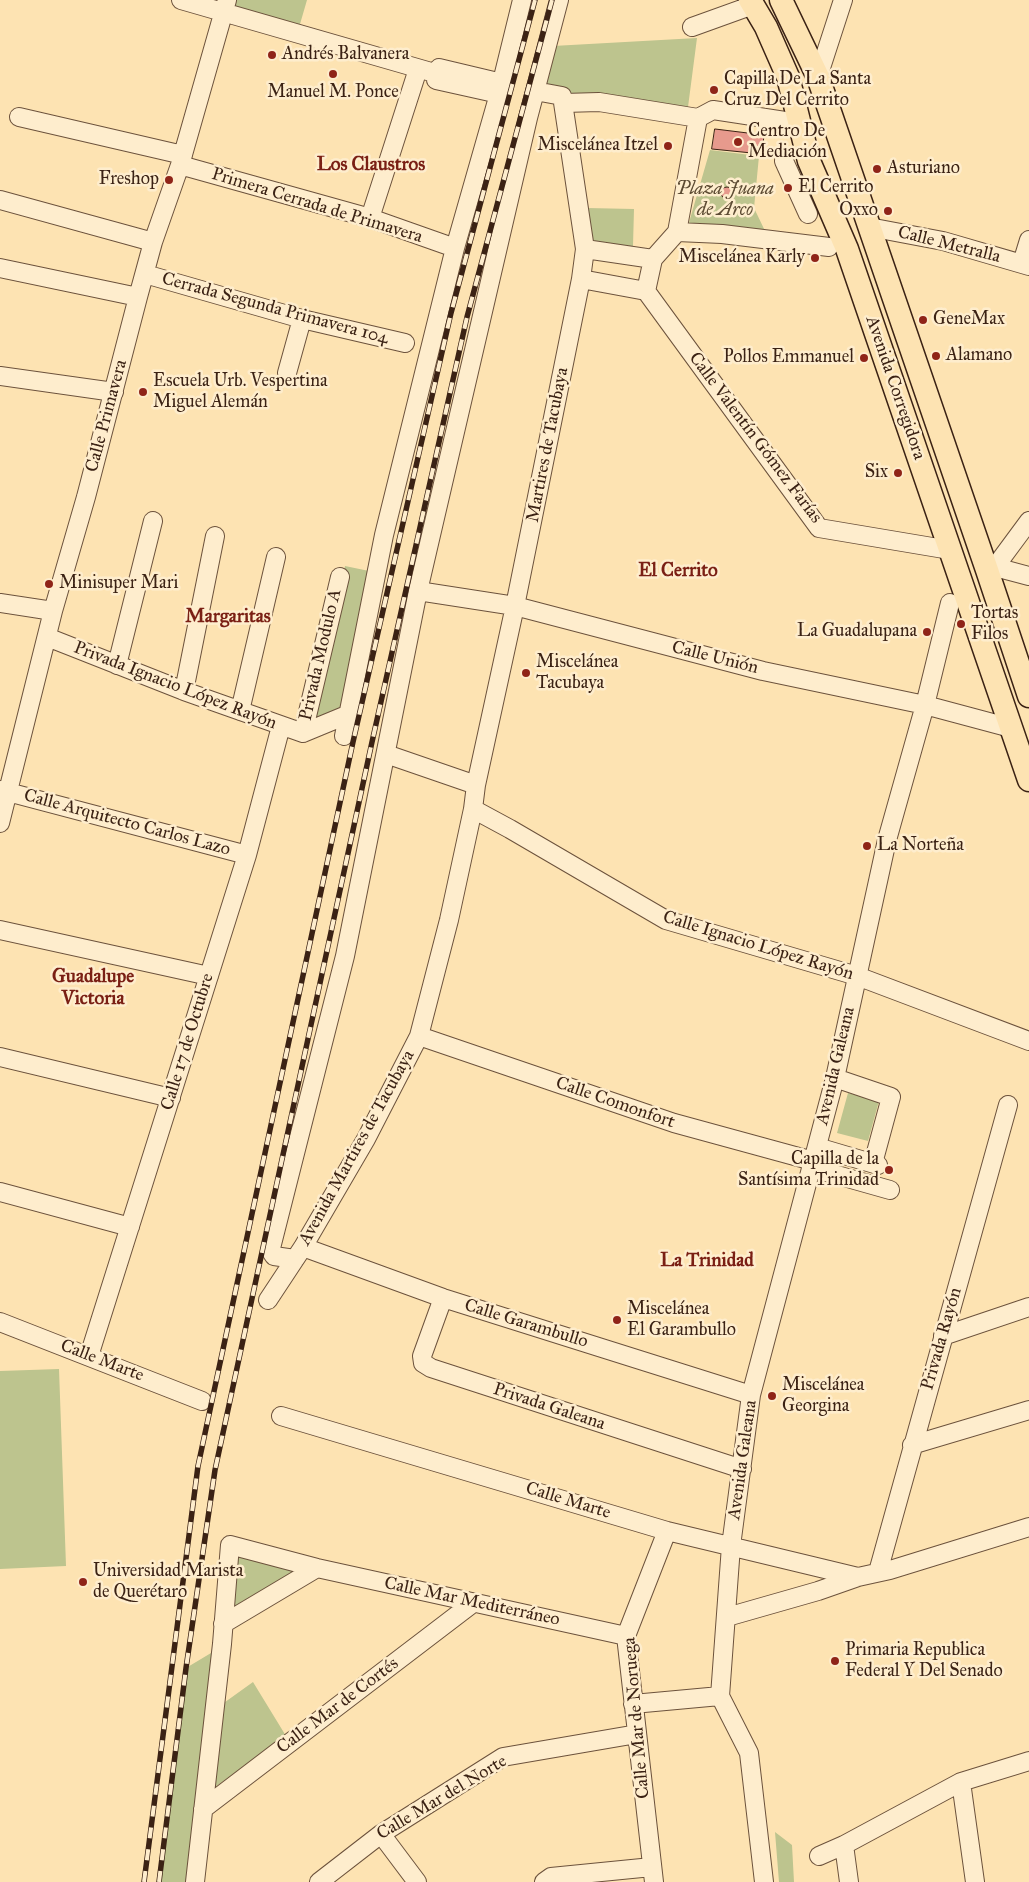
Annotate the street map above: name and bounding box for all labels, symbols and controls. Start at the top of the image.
place label: Andrés Balvanera [282,44,409,66]
marker: Andrés Balvanera [266,49,278,61]
marker: Manuel M. Ponce [327,68,339,80]
place label: Capilla De La Santa Cruz Del Cerrito [724,69,871,112]
place label: Manuel M. Ponce [267,82,399,104]
marker: Capilla De La Santa Cruz Del Cerrito [708,84,720,96]
place label: Centro De Mediación [748,121,827,163]
place label: Miscelánea Itzel [537,135,658,157]
marker: Centro De Mediación [732,136,744,148]
marker: Miscelánea Itzel [662,140,674,152]
district label: Los Claustros [317,154,425,176]
place label: Asturiano [887,158,960,180]
marker: Asturiano [871,163,883,175]
street label: Primera Cerrada de Primavera [209,164,425,248]
place label: Freshop [99,169,159,191]
marker: Freshop [163,174,175,186]
place label: El Cerrito [798,177,873,199]
park label: Plaza Juana de Arco [676,179,774,222]
marker: El Cerrito [782,182,794,194]
place label: Oxxo [839,200,878,222]
marker: Oxxo [882,205,894,217]
street label: Calle Metralla [896,222,1002,268]
place label: Miscelánea Karly [679,247,805,269]
marker: Miscelánea Karly [809,252,821,264]
street label: Cerrada Segunda Primavera 104 [159,268,391,350]
place label: GeneMax [933,309,1005,331]
street label: Avenida Corregidora [860,313,930,463]
marker: GeneMax [917,314,929,326]
place label: Alamano [946,345,1012,367]
place label: Pollos Emmanuel [723,347,854,369]
street label: Calle Valentín Gómez Farías [684,348,826,528]
marker: Alamano [930,350,942,362]
marker: Pollos Emmanuel [858,352,870,364]
street label: Calle Primavera [82,357,132,475]
street label: Martires de Tacubaya [522,366,574,524]
place label: Escuela Urb. Vespertina Miguel Alemán [153,371,328,414]
marker: Escuela Urb. Vespertina Miguel Alemán [137,386,149,398]
place label: Six [865,462,888,484]
marker: Six [892,467,904,479]
district label: El Cerrito [638,560,718,582]
place label: Minisuper Mari [59,573,178,595]
marker: Minisuper Mari [43,578,55,590]
street label: Privada Modulo A [295,587,347,723]
place label: Tortas Filos [971,603,1018,646]
district label: Margaritas [185,606,271,628]
marker: Tortas Filos [955,618,967,630]
place label: La Guadalupana [797,621,917,643]
marker: La Guadalupana [921,626,933,638]
street label: Privada Ignacio López Rayón [70,637,280,735]
street label: Calle Unión [670,637,760,679]
place label: Miscelánea Tacubaya [536,652,618,694]
marker: Miscelánea Tacubaya [520,667,532,679]
street label: Calle Arquitecto Carlos Lazo [21,785,233,861]
place label: La Norteña [877,835,964,857]
marker: La Norteña [861,840,873,852]
street label: Calle Ignacio López Rayón [660,907,856,985]
district label: Guadalupe Victoria [52,966,134,1010]
street label: Calle 17 de Octubre [157,971,219,1113]
street label: Avenida Galeana [812,1005,860,1127]
street label: Avenida Martires de Tacubaya [294,1047,420,1249]
street label: Calle Comonfort [553,1073,677,1133]
place label: Capilla de la Santísima Trinidad [738,1149,879,1192]
marker: Capilla de la Santísima Trinidad [883,1164,895,1176]
district label: La Trinidad [660,1250,754,1272]
street label: Privada Rayón [917,1285,967,1393]
street label: Calle Garambullo [462,1295,590,1353]
place label: Miscelánea El Garambullo [627,1299,736,1342]
marker: Miscelánea El Garambullo [611,1314,623,1326]
street label: Calle Marte [57,1335,147,1387]
place label: Miscelánea Georgina [782,1375,864,1418]
street label: Privada Galeana [490,1379,608,1435]
marker: Miscelánea Georgina [766,1390,778,1402]
street label: Avenida Galeana [724,1399,762,1521]
street label: Calle Marte [523,1478,613,1524]
place label: Universidad Marista de Querétaro [93,1561,243,1604]
street label: Calle Mar Mediterráneo [382,1573,562,1631]
marker: Universidad Marista de Querétaro [77,1576,89,1588]
street label: Calle Mar de Noruega [619,1636,655,1800]
place label: Primaria Republica Federal Y Del Senado [845,1640,1003,1682]
street label: Calle Mar de Cortés [273,1653,403,1759]
marker: Primaria Republica Federal Y Del Senado [829,1655,841,1667]
street label: Calle Mar del Norte [373,1751,511,1845]

